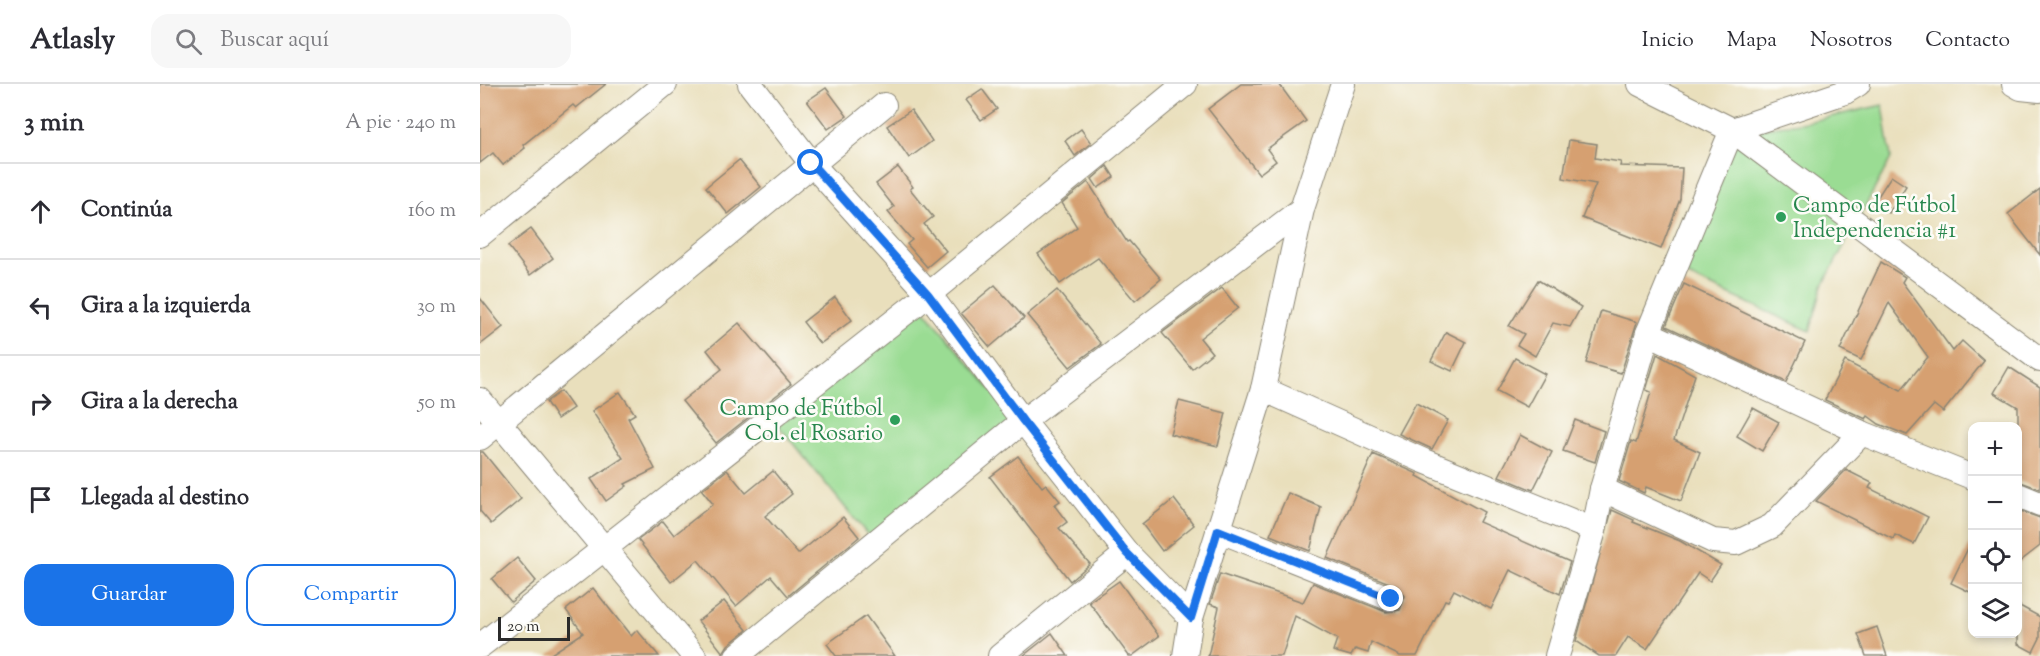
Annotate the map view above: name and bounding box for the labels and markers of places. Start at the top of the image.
place label: Campo de Fútbol Independencia #1 [1793,191,1957,248]
marker: Campo de Fútbol Independencia #1 [1774,210,1788,224]
place label: Campo de Fútbol Col. el Rosario [719,394,883,451]
marker: Campo de Fútbol Col. el Rosario [888,413,902,427]

